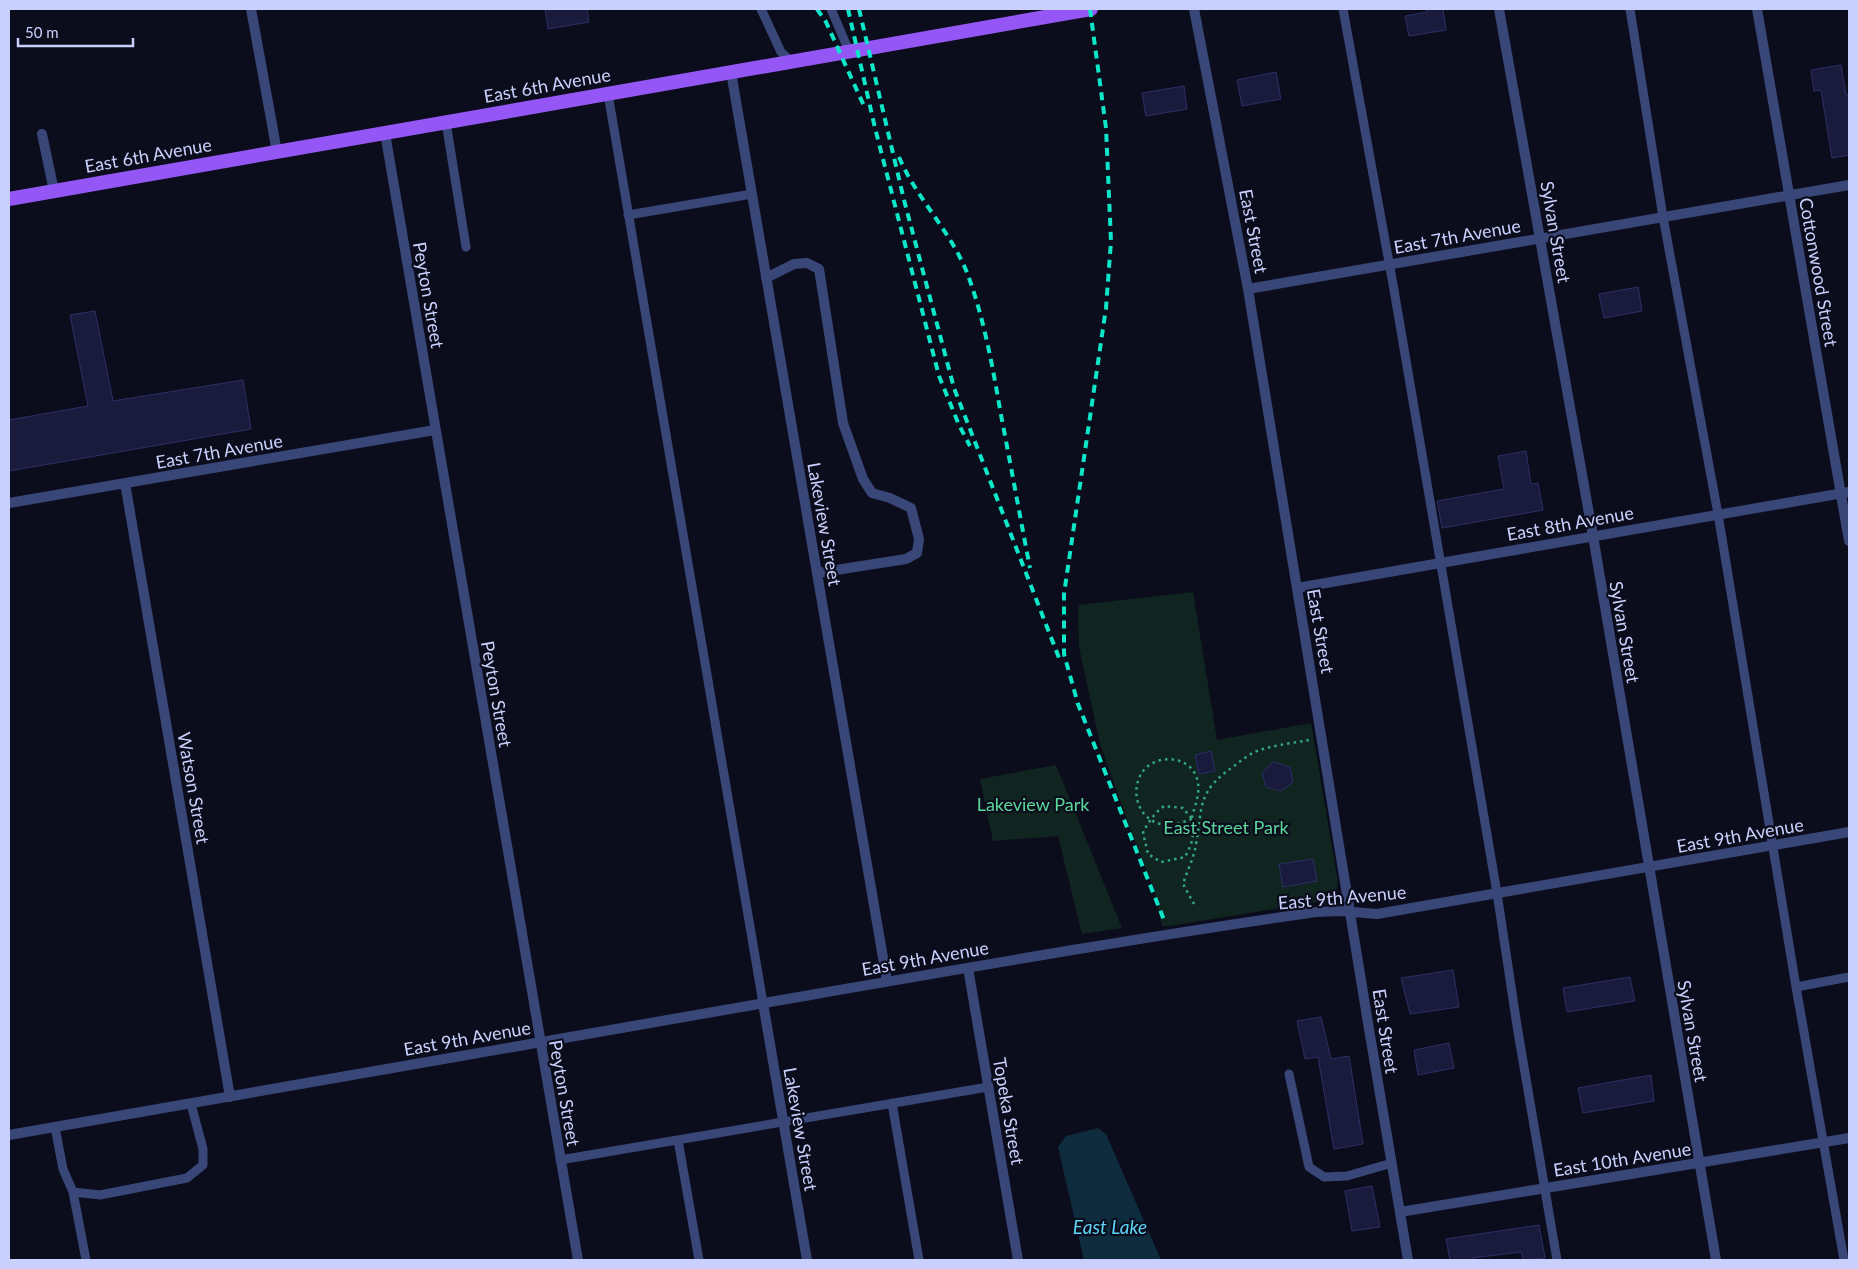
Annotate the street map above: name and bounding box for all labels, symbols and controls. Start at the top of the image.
scale bar [18,15,132,47]
text: 50 m [25,23,59,41]
street label: East 6th Avenue [482,63,612,107]
street label: East 6th Avenue [83,133,213,177]
street label: Sylvan Street [1536,179,1576,285]
street label: East Street [1235,187,1273,276]
street label: Cottonwood Street [1795,196,1843,349]
street label: East 7th Avenue [1392,214,1522,258]
street label: Peyton Street [409,240,449,350]
street label: East 7th Avenue [154,429,284,473]
street label: Lakeview Street [803,461,847,588]
street label: East 8th Avenue [1505,501,1635,545]
street label: Sylvan Street [1605,579,1645,685]
street label: East Street [1303,587,1339,676]
street label: Peyton Street [477,639,517,749]
street label: Watson Street [173,730,215,846]
park label: Lakeview Park [977,793,1090,815]
street label: East 9th Avenue [1675,813,1805,857]
park label: East Street Park [1163,816,1289,838]
street label: East 9th Avenue [1277,880,1407,914]
street label: East 9th Avenue [860,936,990,980]
street label: Sylvan Street [1673,978,1713,1084]
street label: East Street [1368,987,1404,1075]
street label: East 9th Avenue [402,1016,532,1060]
street label: Peyton Street [545,1038,585,1148]
street label: Topeka Street [989,1056,1029,1167]
street label: Lakeview Street [779,1066,823,1193]
street label: East 10th Avenue [1552,1137,1692,1181]
water label: East Lake [1073,1215,1147,1238]

